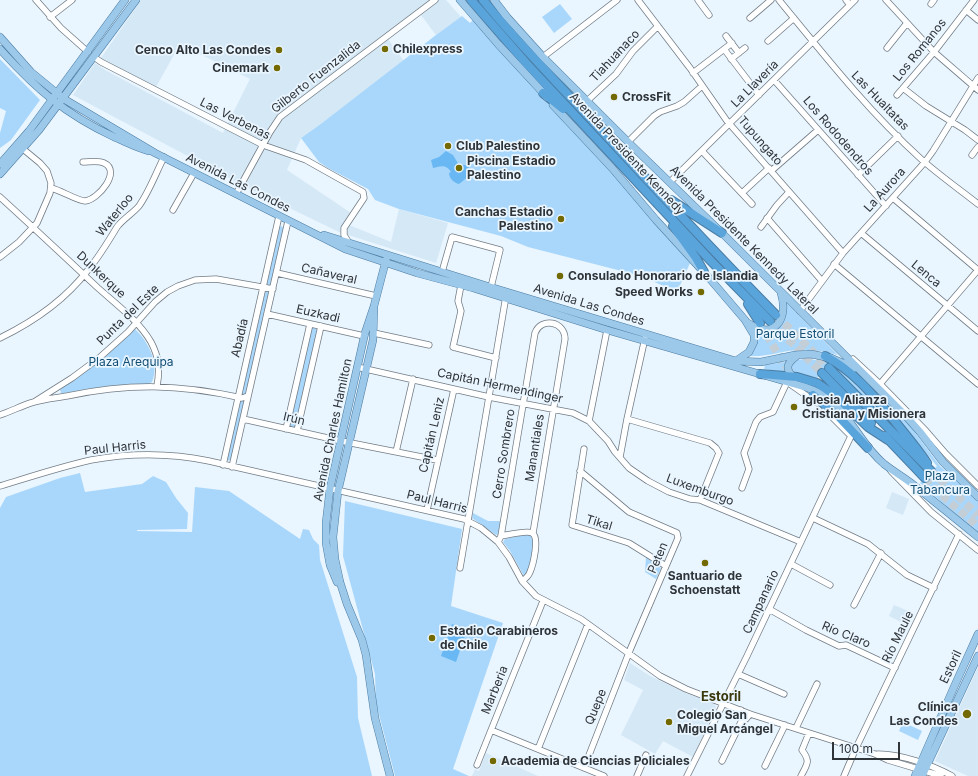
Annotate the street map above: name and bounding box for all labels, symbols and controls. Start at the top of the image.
street label: Los Romanos [890,16,950,84]
street label: Tiahuanaco [587,27,643,85]
street label: Gilberto Fuenzalida [268,38,364,116]
place label: Chilexpress [393,42,462,56]
place label: Cenco Alto Las Condes [135,43,271,57]
marker: Chilexpress [380,44,390,54]
marker: Cenco Alto Las Condes [274,45,284,55]
street label: La Llavería [728,57,782,111]
place label: Cinemark [212,61,269,75]
marker: Cinemark [272,63,282,73]
street label: Las Hualtatas [848,68,912,134]
street label: Avenida Presidente Kennedy [566,90,688,218]
place label: CrossFit [622,90,671,104]
marker: CrossFit [609,92,619,102]
street label: Los Rododendros [800,94,876,178]
street label: Las Verbenas [197,95,273,143]
street label: Tupungato [735,113,785,169]
place label: Club Palestino [456,139,540,153]
marker: Club Palestino [443,141,453,151]
street label: Avenida Las Condes [183,150,293,216]
place label: Piscina Estadio Palestino [467,154,556,182]
marker: Piscina Estadio Palestino [454,163,464,173]
street label: Avenida Presidente Kennedy Lateral [667,163,821,317]
street label: La Aurora [861,165,909,215]
street label: Waterloo [93,191,137,239]
place label: Canchas Estadio Palestino [455,205,553,233]
marker: Canchas Estadio Palestino [556,214,566,224]
street label: Dunkerque [73,249,129,301]
street label: Lenca [908,257,944,291]
street label: Cañaveral [300,261,358,287]
place label: Consulado Honorario de Islandia [568,269,758,283]
marker: Consulado Honorario de Islandia [555,271,565,281]
street label: Avenida Las Condes [532,281,646,329]
street label: Punta del Este [94,282,162,348]
place label: Speed Works [615,285,693,299]
marker: Speed Works [696,287,706,297]
street label: Euzkadi [295,302,341,326]
street label: Abadía [229,317,251,359]
park label: Parque Estoril [756,327,834,341]
park label: Plaza Arequipa [88,355,174,369]
street label: Avenida Charles Hamilton [311,357,355,503]
street label: Capitán Hermendinger [436,366,564,406]
place label: Iglesia Alianza Cristiana y Misionera [802,393,926,421]
street label: Capitán Leniz [416,396,448,474]
marker: Iglesia Alianza Cristiana y Misionera [789,402,799,412]
street label: Cerro Sombrero [490,408,518,500]
street label: Irún [282,410,306,428]
street label: Manantiales [523,413,547,483]
street label: Paul Harris [83,438,147,458]
park label: Plaza Tabancura [910,469,970,497]
street label: Luxemburgo [664,471,736,509]
street label: Paul Harris [405,488,469,516]
street label: Tikal [584,512,614,534]
street label: Peten [645,540,671,576]
marker: Santuario de Schoenstatt [700,558,710,568]
street label: Campanario [740,568,782,636]
place label: Santuario de Schoenstatt [668,569,742,597]
street label: Río Maule [879,609,917,665]
street label: Río Claro [820,619,872,651]
place label: Estadio Carabineros de Chile [440,624,558,652]
marker: Estadio Carabineros de Chile [427,633,437,643]
street label: Estoril [937,648,965,686]
street label: Marberia [479,664,511,716]
street label: Quepe [582,687,610,727]
district label: Estoril [701,689,741,705]
place label: Clínica Las Condes [890,700,958,728]
place label: Colegio San Miguel Arcángel [677,708,773,736]
marker: Clínica Las Condes [961,708,973,720]
marker: Colegio San Miguel Arcángel [664,717,674,727]
scale bar [834,734,902,760]
text: 100 m [839,741,873,756]
place label: Academia de Ciencias Policiales [501,754,690,768]
marker: Academia de Ciencias Policiales [488,756,498,766]

